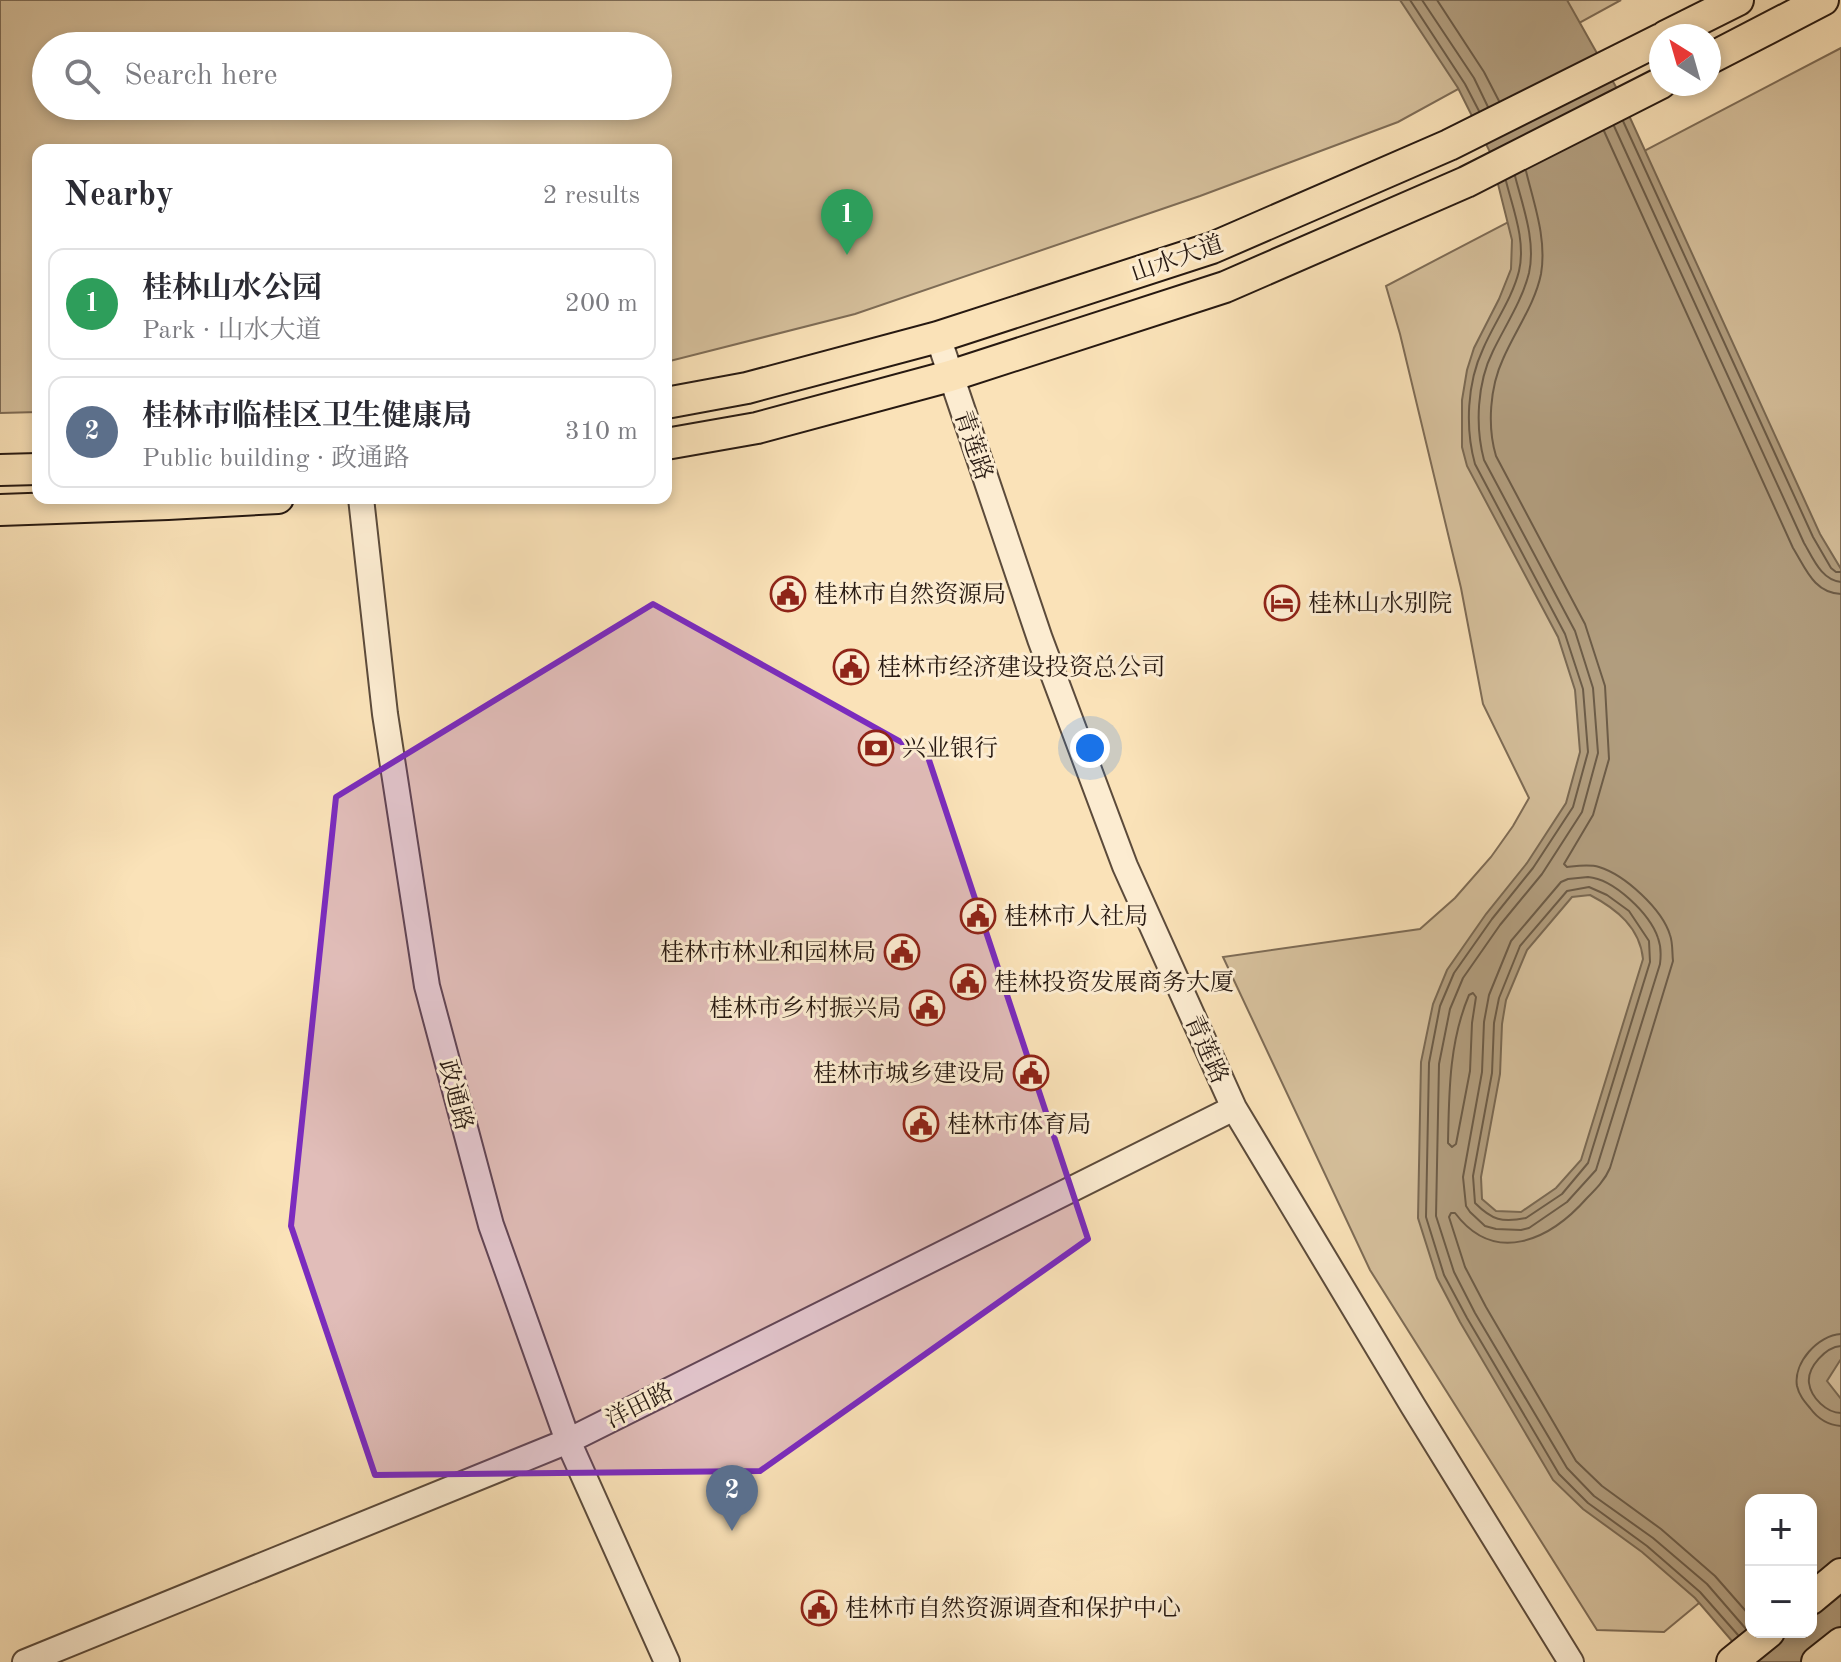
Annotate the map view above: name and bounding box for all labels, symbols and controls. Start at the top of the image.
north arrow [1649,24,1721,96]
search box [32,32,672,120]
icon: search [60,54,104,98]
text: Search here [124,61,278,91]
text: Nearby [64,179,174,213]
text: 2 results [542,183,640,209]
pin: 1 [821,189,873,255]
street label: 山水大道 [1127,230,1227,287]
text: 桂林山水公园 [142,274,322,304]
text: 1 [84,291,100,317]
text: 200 m [565,291,638,317]
text: Park · 山水大道 [142,318,321,344]
text: 桂林市临桂区卫生健康局 [142,402,472,432]
street label: 青莲路 [949,407,998,484]
text: 2 [84,419,100,445]
text: 310 m [565,419,638,445]
text: Public building · 政通路 [142,446,409,472]
public building icon: 桂林市自然资源局 [769,575,807,613]
place label: 桂林市自然资源局 [814,581,1006,608]
hotel icon: 桂林山水别院 [1263,584,1301,622]
place label: 桂林山水别院 [1308,590,1452,617]
public building icon: 桂林市经济建设投资总公司 [832,648,870,686]
place label: 桂林市经济建设投资总公司 [877,654,1165,681]
your location [1070,728,1110,768]
bank icon: 兴业银行 [857,729,895,767]
place label: 兴业银行 [902,735,998,762]
public building icon: 桂林市人社局 [959,897,997,935]
place label: 桂林市人社局 [1004,903,1148,930]
public building icon: 桂林市林业和园林局 [883,933,921,971]
place label: 桂林市林业和园林局 [660,939,876,966]
public building icon: 桂林投资发展商务大厦 [949,963,987,1001]
place label: 桂林投资发展商务大厦 [994,969,1234,996]
public building icon: 桂林市乡村振兴局 [908,989,946,1027]
place label: 桂林市乡村振兴局 [709,995,901,1022]
street label: 青莲路 [1180,1011,1234,1088]
public building icon: 桂林市城乡建设局 [1012,1054,1050,1092]
street label: 政通路 [433,1057,478,1133]
place label: 桂林市城乡建设局 [813,1060,1005,1087]
public building icon: 桂林市体育局 [902,1105,940,1143]
place label: 桂林市体育局 [947,1111,1091,1138]
street label: 洋田路 [601,1378,677,1433]
pin: 2 [706,1465,758,1531]
map controls [1745,1494,1817,1638]
button: + [1745,1494,1817,1566]
button: − [1745,1566,1817,1638]
public building icon: 桂林市自然资源调查和保护中心 [800,1589,838,1627]
place label: 桂林市自然资源调查和保护中心 [845,1595,1181,1622]

